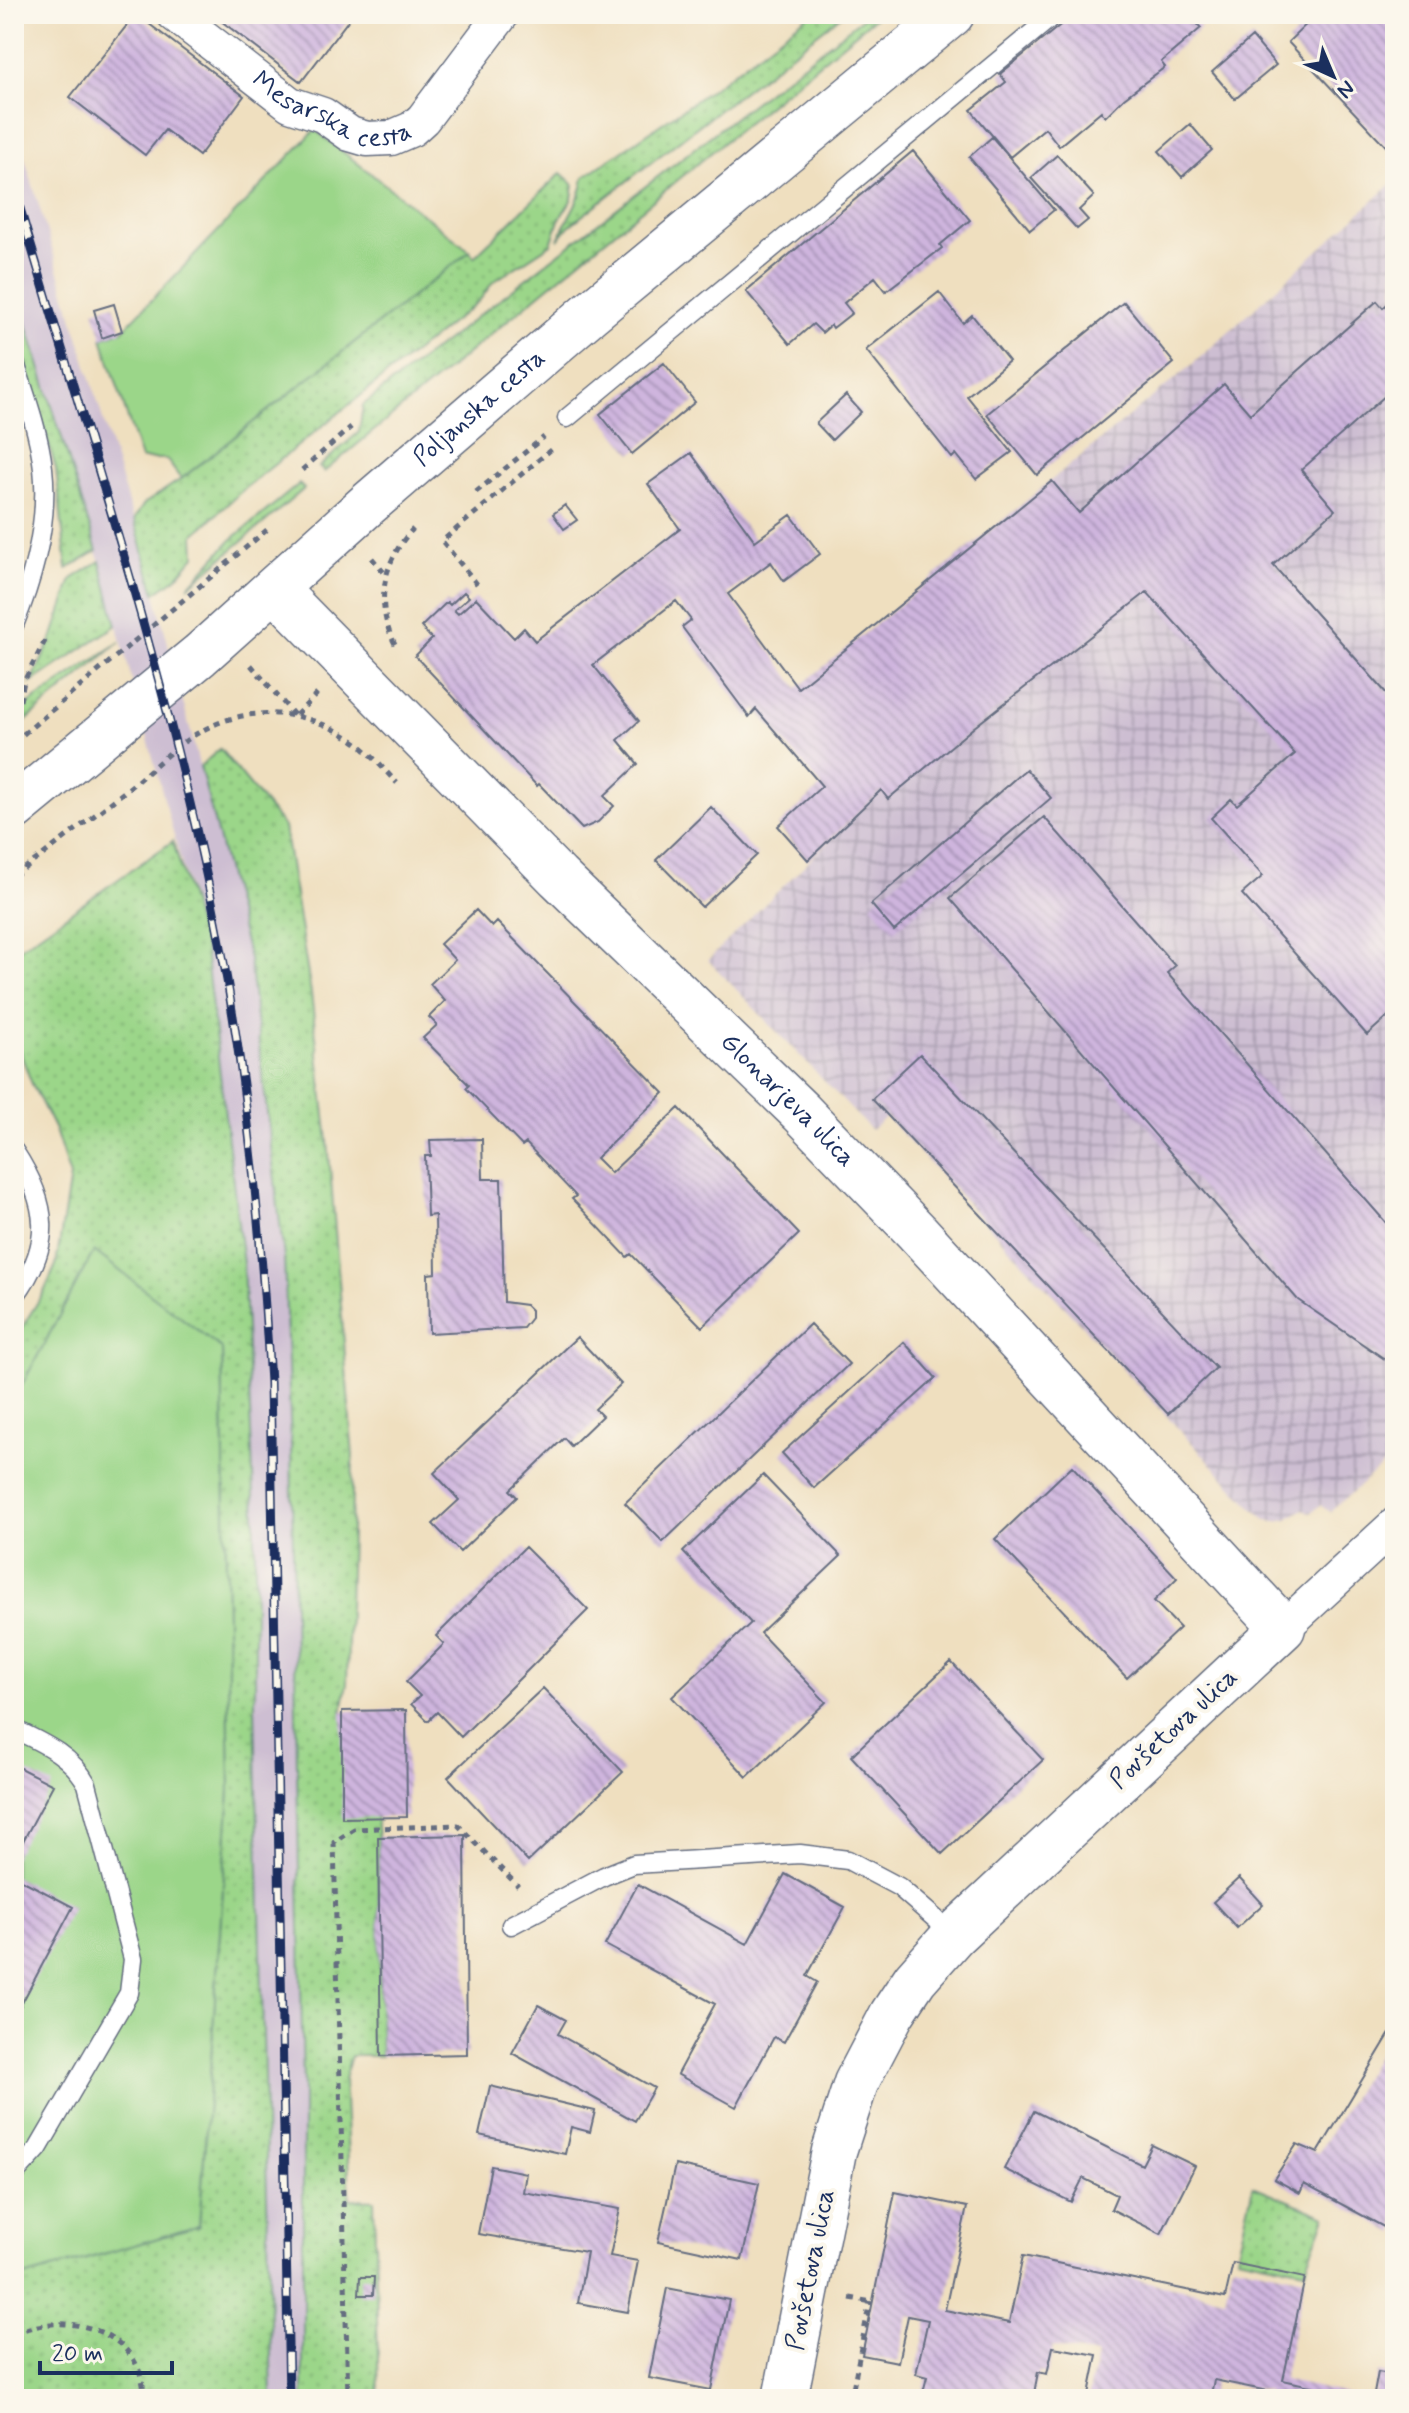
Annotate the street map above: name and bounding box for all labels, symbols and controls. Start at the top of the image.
north arrow [1293,36,1373,116]
street label: Mesarska cesta [245,63,417,156]
text: N [1331,74,1361,104]
street label: Poljanska cesta [406,342,553,474]
street label: Glonarjeva ulica [712,1026,863,1175]
street label: Povšetova ulica [1103,1661,1245,1797]
street label: Povšetova ulica [779,2187,843,2353]
scale bar [40,2325,172,2375]
text: 20 m [52,2339,103,2370]

